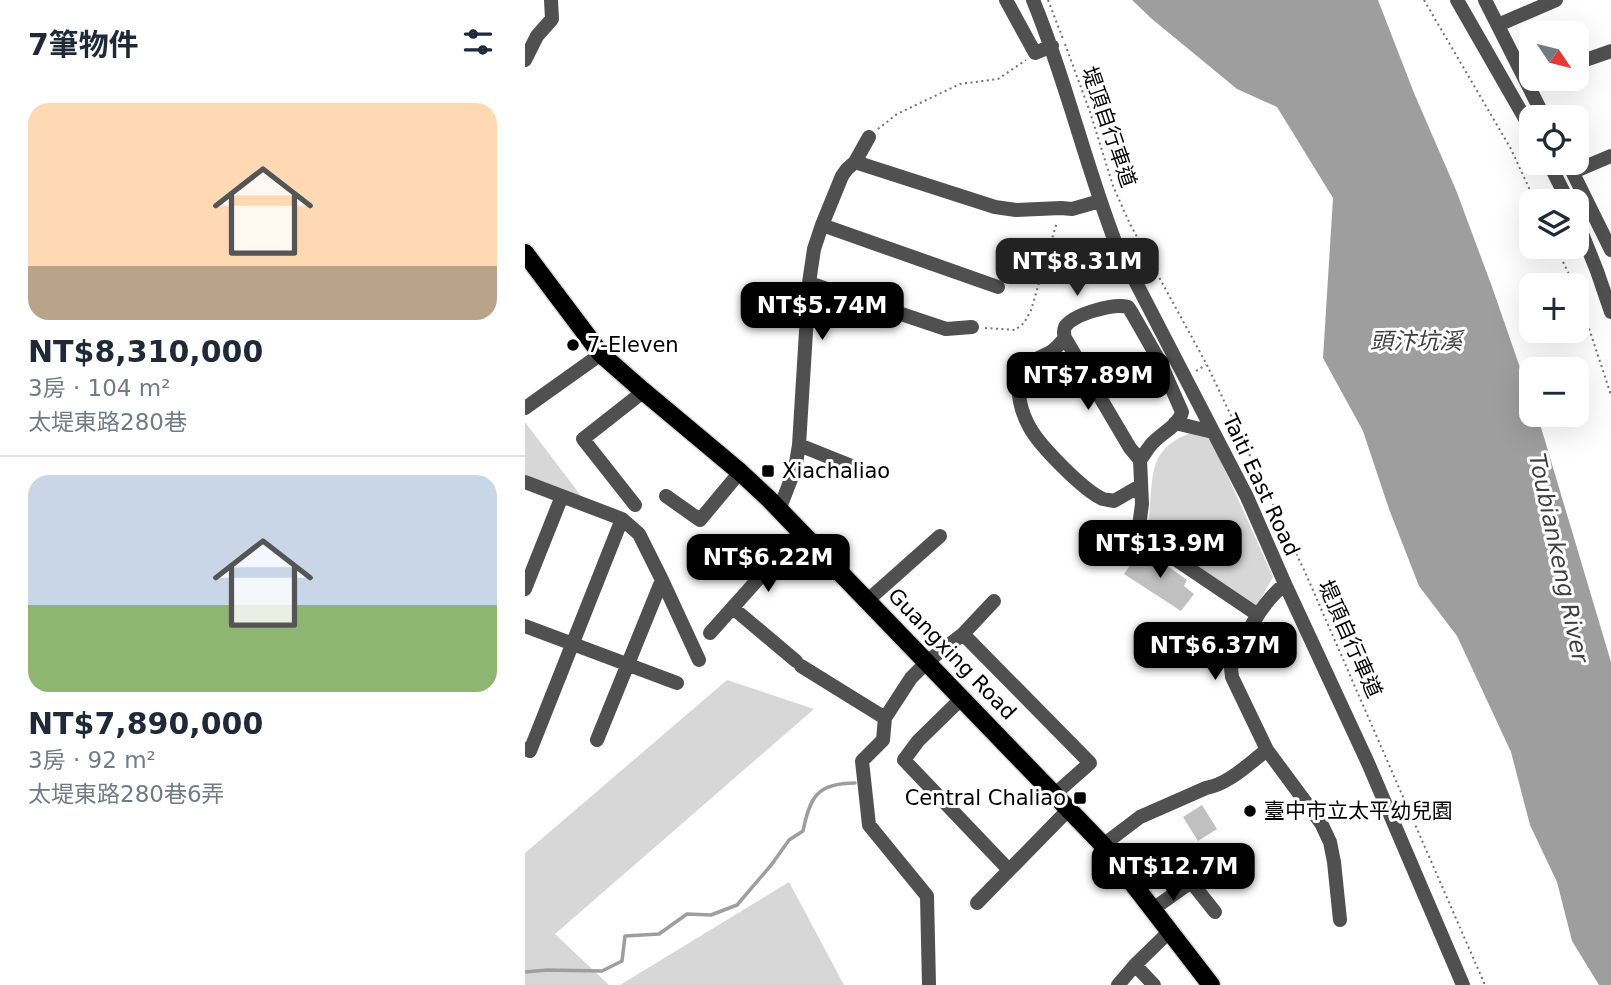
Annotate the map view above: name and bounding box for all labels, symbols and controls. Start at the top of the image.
north arrow [1519,21,1589,91]
map controls [1519,21,1589,427]
icon: filters [459,23,497,61]
text: 7筆物件 [28,27,139,62]
street label: 堤頂自行車道 [1077,64,1141,190]
button: locate [1519,105,1589,175]
icon: home [200,148,326,274]
button: layers [1519,189,1589,259]
pin: NT$8.31M [1005,238,1149,298]
text: NT$8.31M [1012,248,1142,274]
button: + [1519,273,1589,343]
pin: NT$5.74M [750,282,894,342]
text: NT$5.74M [757,292,887,318]
water label: 頭汴坑溪 [1370,328,1465,354]
place label: 7-Eleven [587,333,679,357]
text: NT$8,310,000 [28,334,263,369]
marker: 7-Eleven [565,337,581,353]
pin: NT$7.89M [1016,352,1160,412]
button: − [1519,357,1589,427]
text: NT$7.89M [1023,362,1153,388]
text: 3房 · 104 m² [28,375,170,401]
text: 太堤東路280巷 [28,409,187,435]
street label: Taiti East Road [1217,409,1304,560]
water label: Toubiankeng River [1524,451,1594,666]
place label: Xiachaliao [782,459,890,483]
marker: Xiachaliao [760,463,776,479]
icon: home [200,520,326,646]
pin: NT$13.9M [1088,520,1232,580]
text: NT$13.9M [1095,530,1225,556]
pin: NT$6.22M [696,534,840,594]
text: NT$6.22M [703,544,833,570]
street label: 堤頂自行車道 [1313,577,1387,701]
street label: Guangxing Road [883,583,1021,725]
pin: NT$6.37M [1143,622,1287,682]
text: NT$6.37M [1150,632,1280,658]
text: NT$7,890,000 [28,706,263,741]
text: 3房 · 92 m² [28,747,156,773]
text: 太堤東路280巷6弄 [28,781,225,807]
place label: Central Chaliao [905,786,1066,810]
marker: Central Chaliao [1072,790,1088,806]
place label: 臺中市立太平幼兒園 [1264,799,1453,823]
marker: 臺中市立太平幼兒園 [1242,803,1258,819]
pin: NT$12.7M [1101,844,1245,903]
text: NT$12.7M [1108,853,1238,879]

